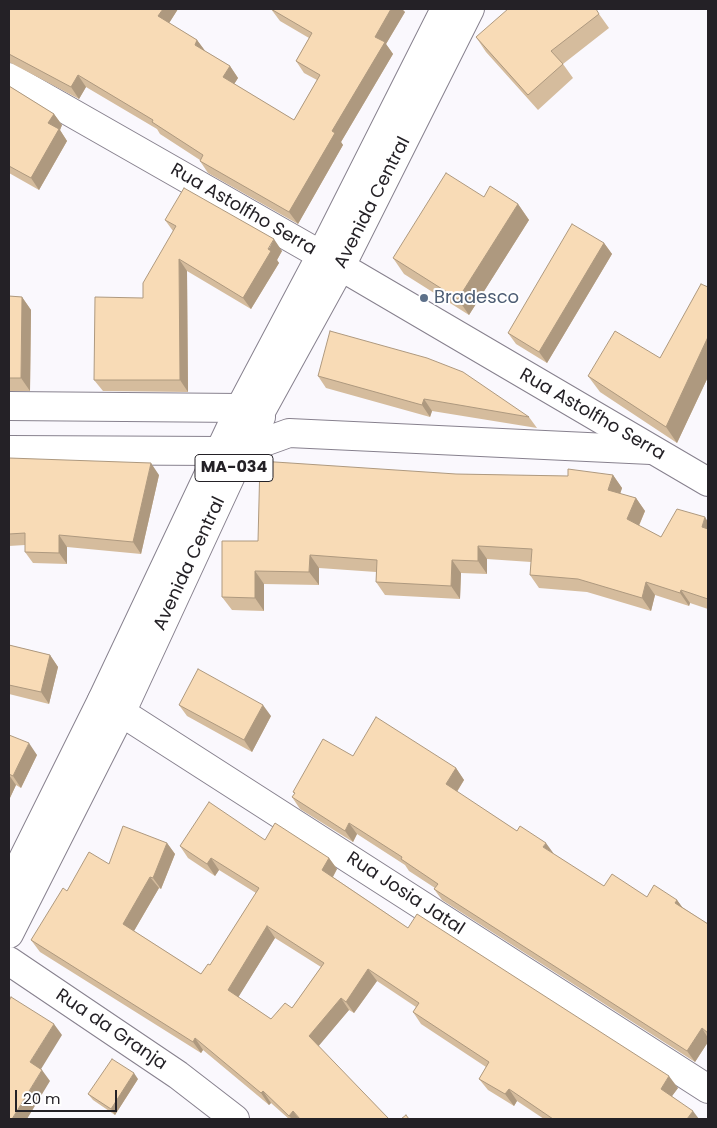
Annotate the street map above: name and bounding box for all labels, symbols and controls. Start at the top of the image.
street label: Avenida Central [330,134,416,272]
street label: Rua Astolfho Serra [166,160,320,260]
place label: Bradesco [434,287,519,309]
marker: Bradesco [418,292,430,304]
street label: Rua Astolfho Serra [515,365,669,465]
road number: MA-034 [195,454,273,482]
street label: Avenida Central [150,494,230,634]
street label: Rua Josia Jatal [342,848,468,940]
street label: Rua da Granja [51,985,171,1075]
scale bar [18,1080,120,1112]
text: 20 m [23,1088,61,1109]

